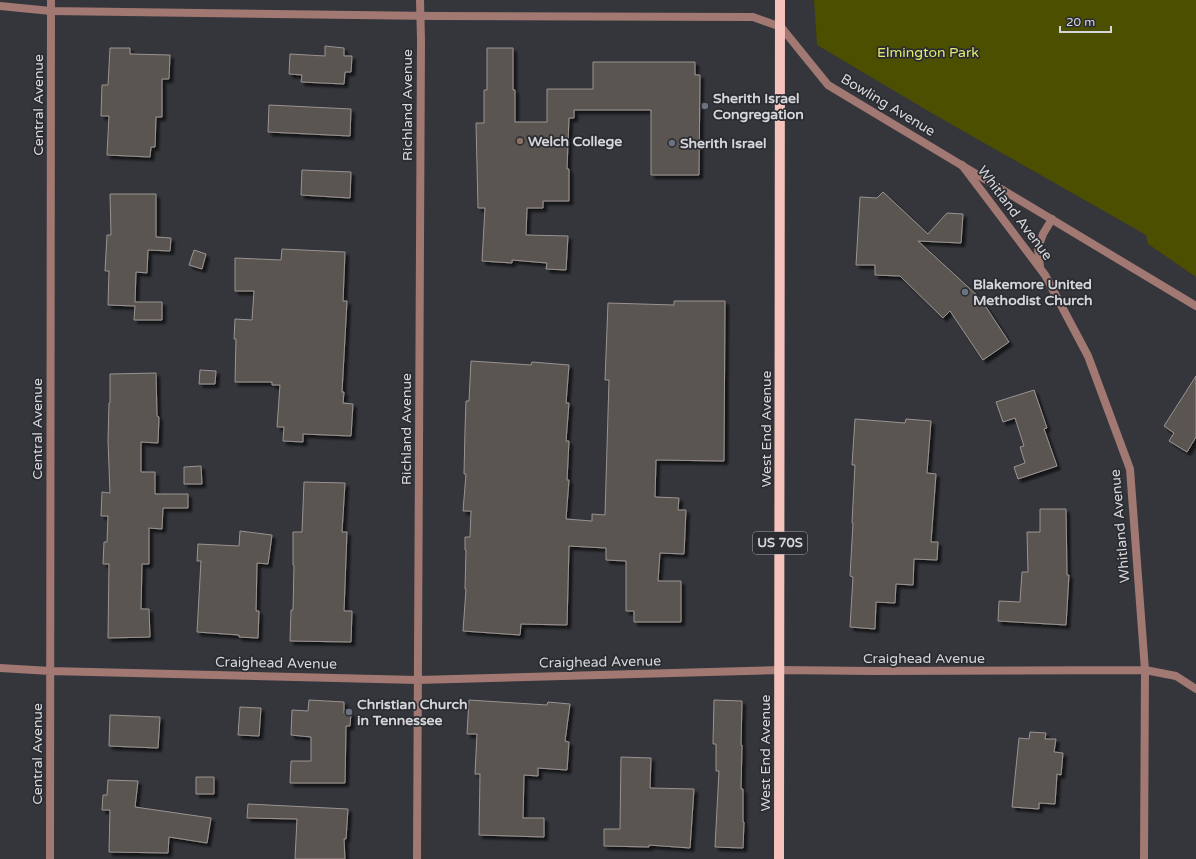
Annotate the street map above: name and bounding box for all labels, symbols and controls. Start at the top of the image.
scale bar [1060,8,1111,34]
text: 20 m [1066,15,1095,29]
park label: Elmington Park [877,44,979,61]
street label: Richland Avenue [399,49,416,161]
street label: Central Avenue [30,54,47,156]
street label: Bowling Avenue [838,70,938,140]
place label: Sherith Israel Congregation [713,90,804,123]
marker: Sherith Israel Congregation [700,101,710,111]
place label: Welch College [528,133,622,150]
place label: Sherith Israel [680,135,767,152]
marker: Welch College [515,136,525,146]
marker: Sherith Israel [667,138,677,148]
street label: Whitland Avenue [974,162,1056,264]
place label: Blakemore United Methodist Church [973,276,1092,309]
marker: Blakemore United Methodist Church [960,287,970,297]
street label: West End Avenue [758,370,775,488]
street label: Richland Avenue [398,373,415,485]
street label: Central Avenue [29,378,46,480]
street label: Whitland Avenue [1107,468,1133,584]
road number: US 70S [753,532,807,554]
street label: Craighead Avenue [863,650,985,667]
street label: Craighead Avenue [539,652,661,672]
street label: Craighead Avenue [215,653,337,673]
street label: West End Avenue [757,694,774,812]
place label: Christian Church in Tennessee [357,696,468,729]
street label: Central Avenue [29,703,46,805]
marker: Christian Church in Tennessee [344,707,354,717]

